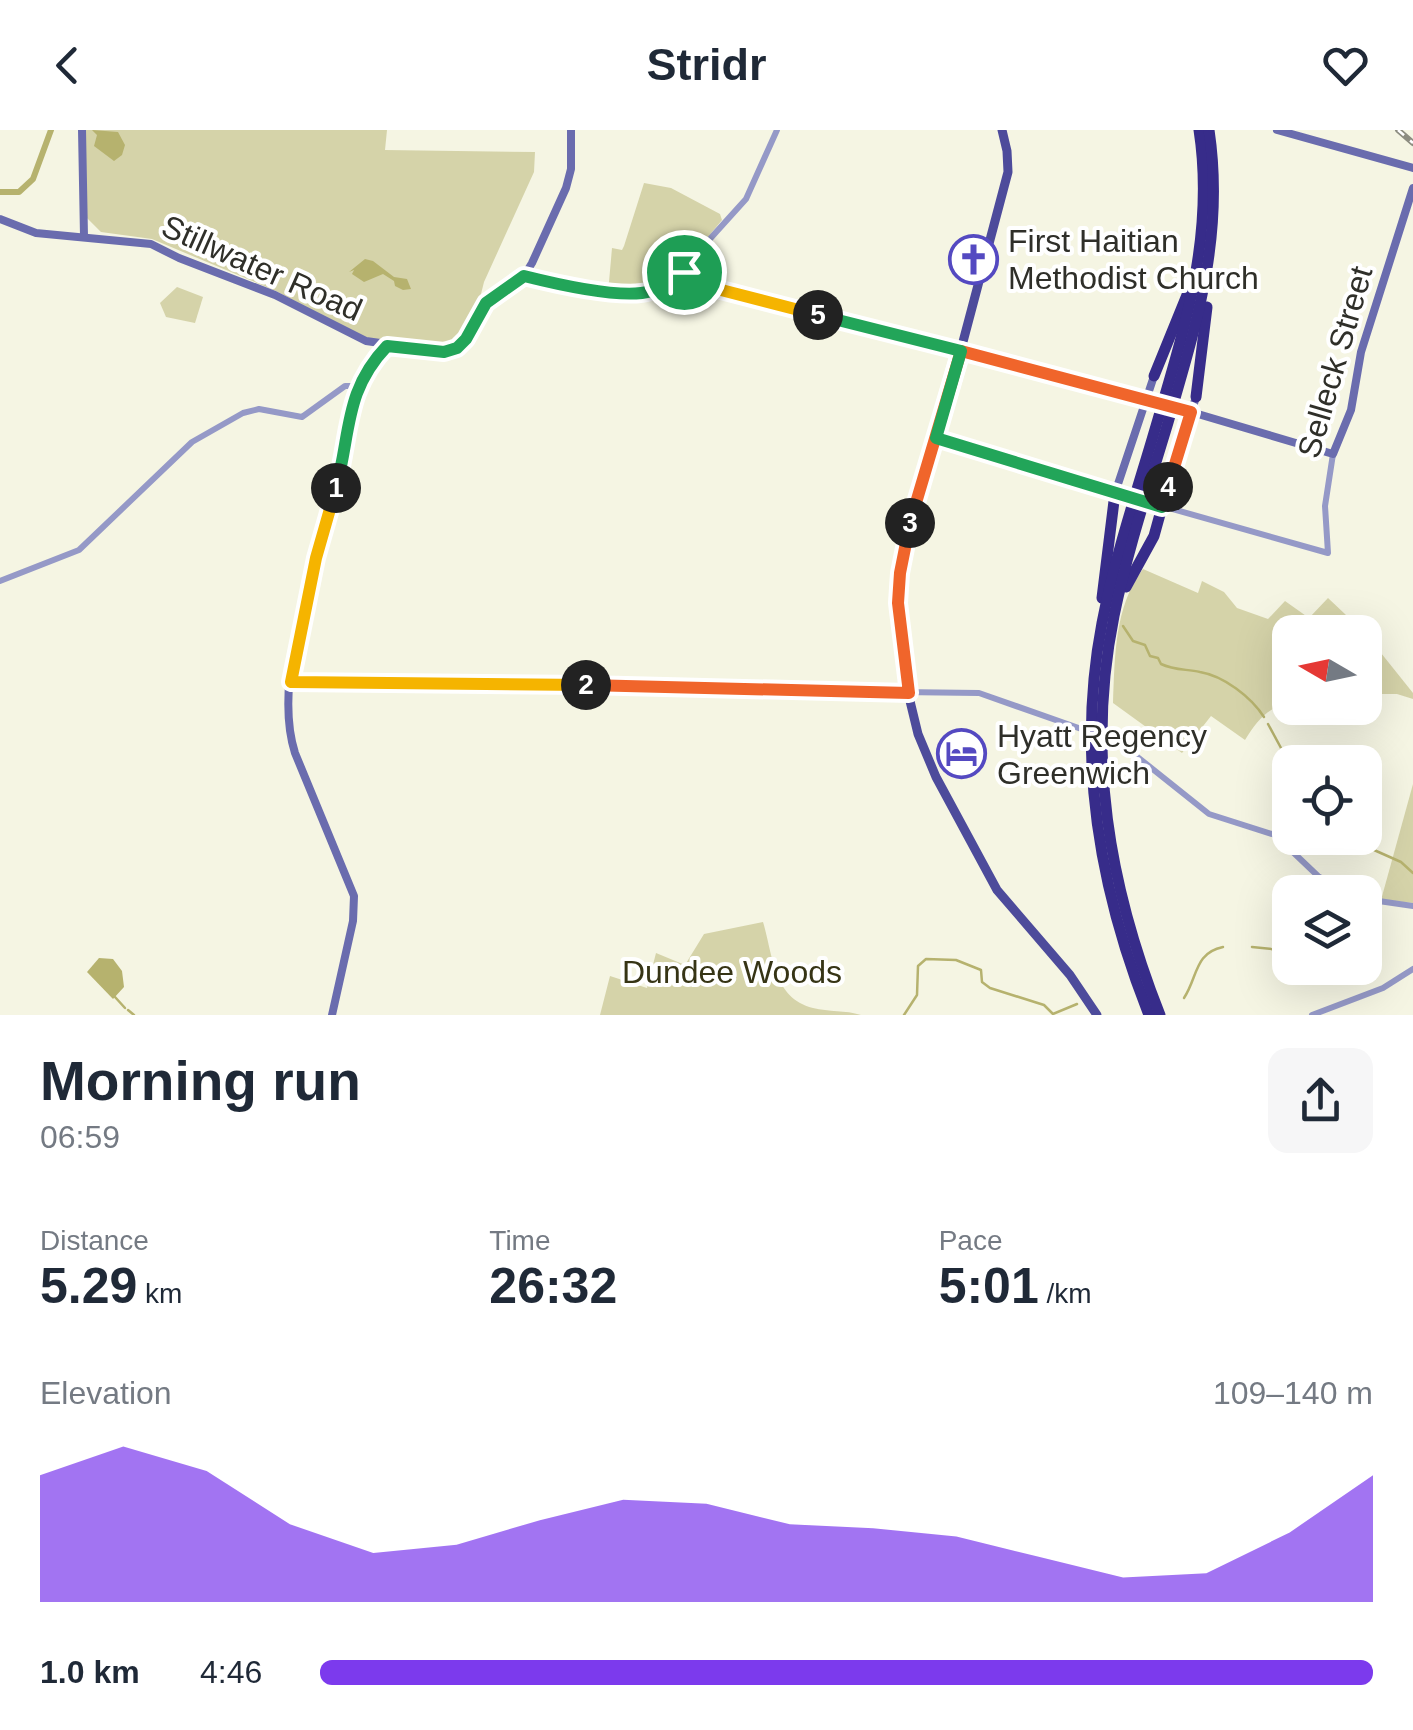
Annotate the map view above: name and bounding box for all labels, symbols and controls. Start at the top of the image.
icon: back [40,38,95,93]
icon: heart [1318,38,1373,93]
text: Stridr [646,39,767,90]
street label: Stillwater Road [156,208,368,328]
place label: First Haitian Methodist Church [1008,223,1259,296]
pin [642,230,727,315]
church icon: First Haitian Methodist Church [947,233,999,285]
icon: arrive [657,245,712,300]
street label: Selleck Street [1290,262,1380,462]
pin: 5 [793,290,843,340]
text: 5 [810,299,826,330]
pin: 4 [1143,462,1193,512]
pin: 1 [311,463,361,513]
text: 4 [1160,471,1176,502]
text: 1 [328,472,344,503]
pin: 3 [885,498,935,548]
text: 3 [902,507,918,538]
north arrow [1272,615,1382,725]
map controls [1272,615,1382,985]
pin: 2 [561,660,611,710]
text: 2 [578,669,594,700]
place label: Hyatt Regency Greenwich [997,718,1207,791]
hotel icon: Hyatt Regency Greenwich [936,728,988,780]
button: locate [1272,745,1382,855]
button: layers [1272,875,1382,985]
park label: Dundee Woods [622,954,842,990]
button: share [1268,1048,1373,1153]
text: Morning run [40,1050,361,1112]
text: 06:59 [40,1119,120,1155]
text: Distance [40,1225,149,1256]
text: Time [489,1225,551,1256]
text: Pace [939,1225,1002,1256]
text: 5.29 [40,1258,137,1314]
text: 26:32 [489,1258,617,1314]
text: 5:01 [939,1258,1039,1314]
text: km [137,1278,182,1309]
text: /km [1039,1278,1092,1309]
text: Elevation [40,1375,172,1411]
text: 109–140 m [1213,1375,1373,1411]
text: 1.0 km [40,1654,140,1690]
text: 4:46 [200,1654,262,1690]

